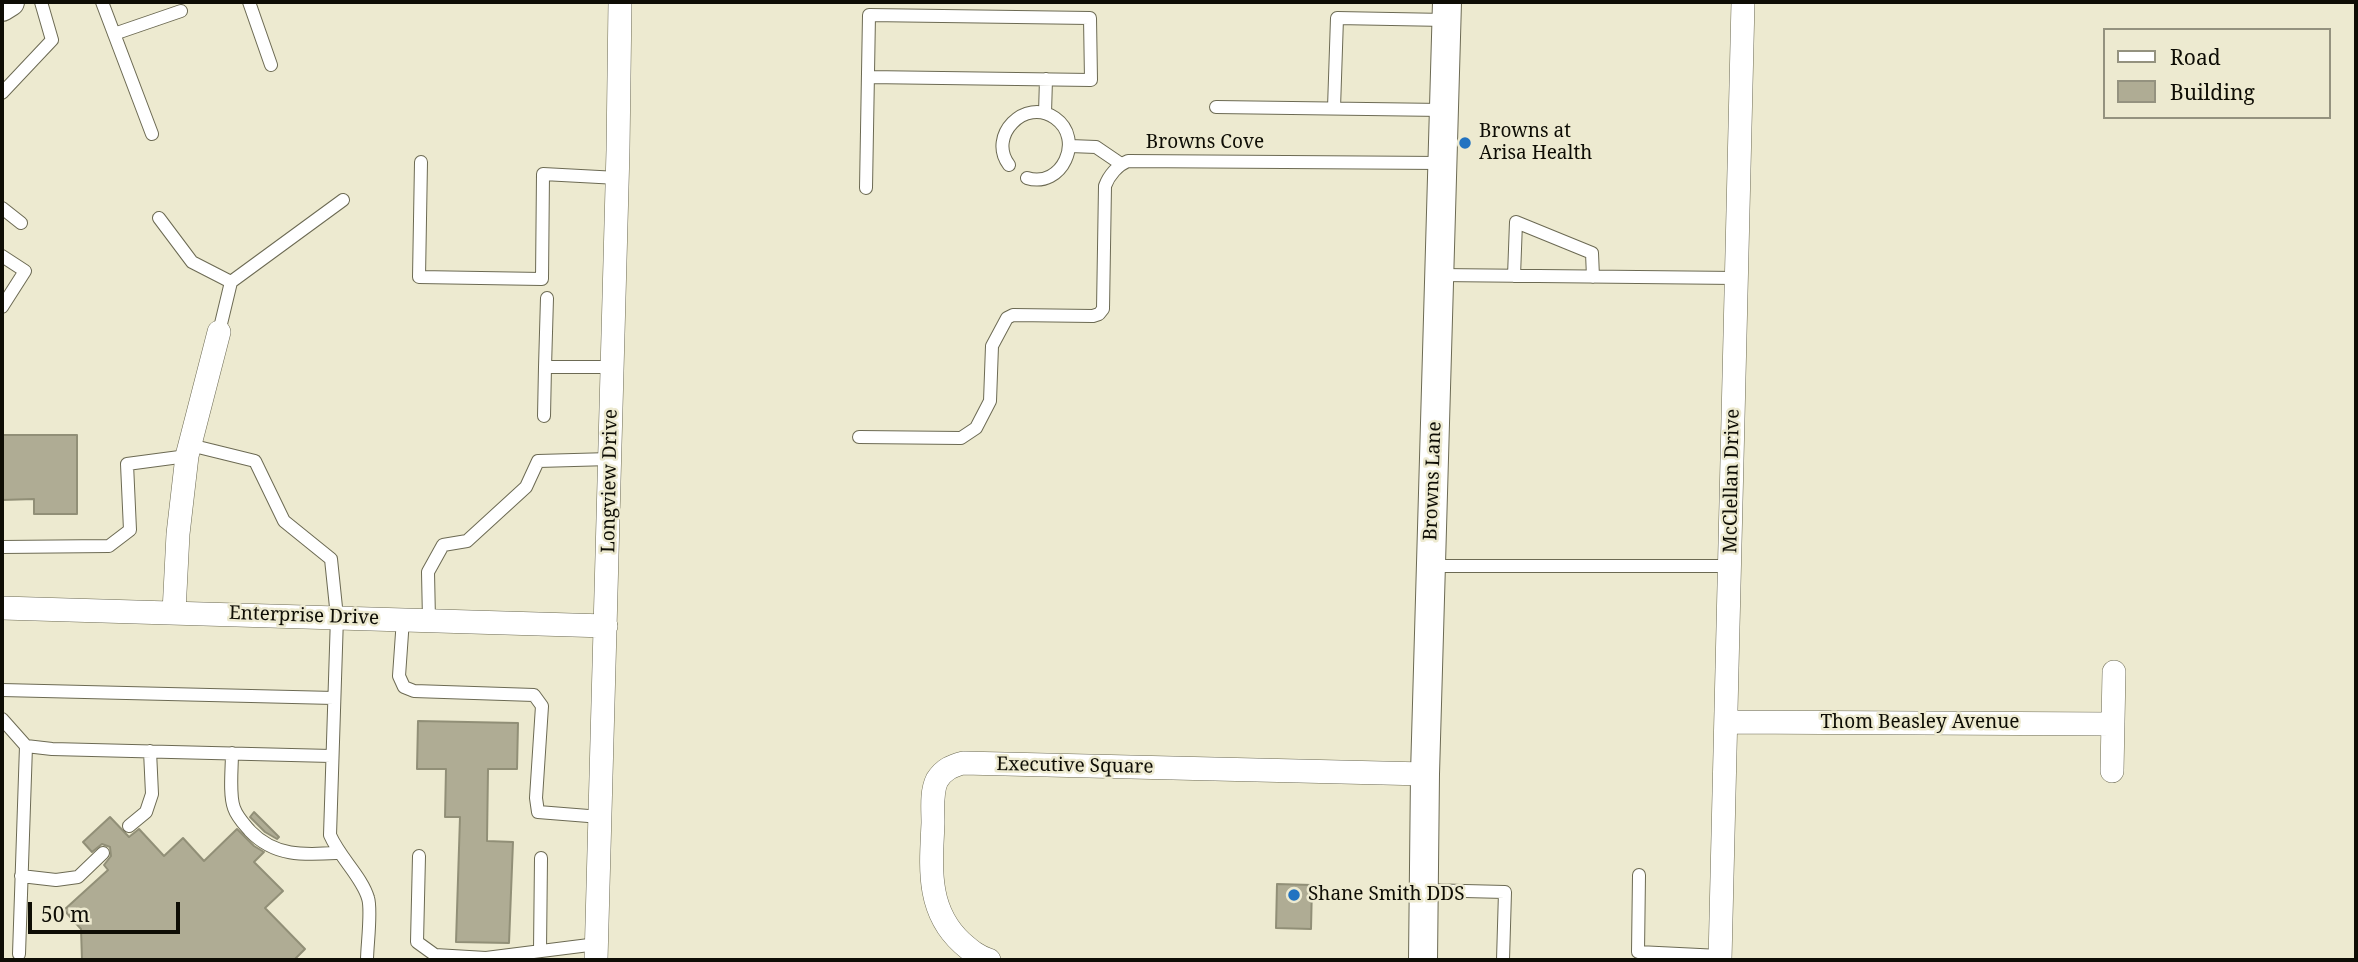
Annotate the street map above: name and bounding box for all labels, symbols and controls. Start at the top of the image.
legend [2102,28,2330,119]
text: Road [2170,43,2221,71]
text: Building [2170,78,2255,106]
place label: Browns at Arisa Health [1479,121,1592,165]
street label: Browns Cove [1146,132,1264,154]
marker: Browns at Arisa Health [1457,135,1473,151]
street label: Longview Drive [597,409,623,553]
street label: McClellan Drive [1719,409,1745,553]
street label: Browns Lane [1420,421,1446,541]
street label: Enterprise Drive [229,602,379,630]
street label: Thom Beasley Avenue [1820,712,2020,734]
street label: Executive Square [996,753,1154,779]
place label: Shane Smith DDS [1308,884,1464,906]
marker: Shane Smith DDS [1286,887,1302,903]
scale bar [32,888,184,932]
text: 50 m [41,900,90,928]

